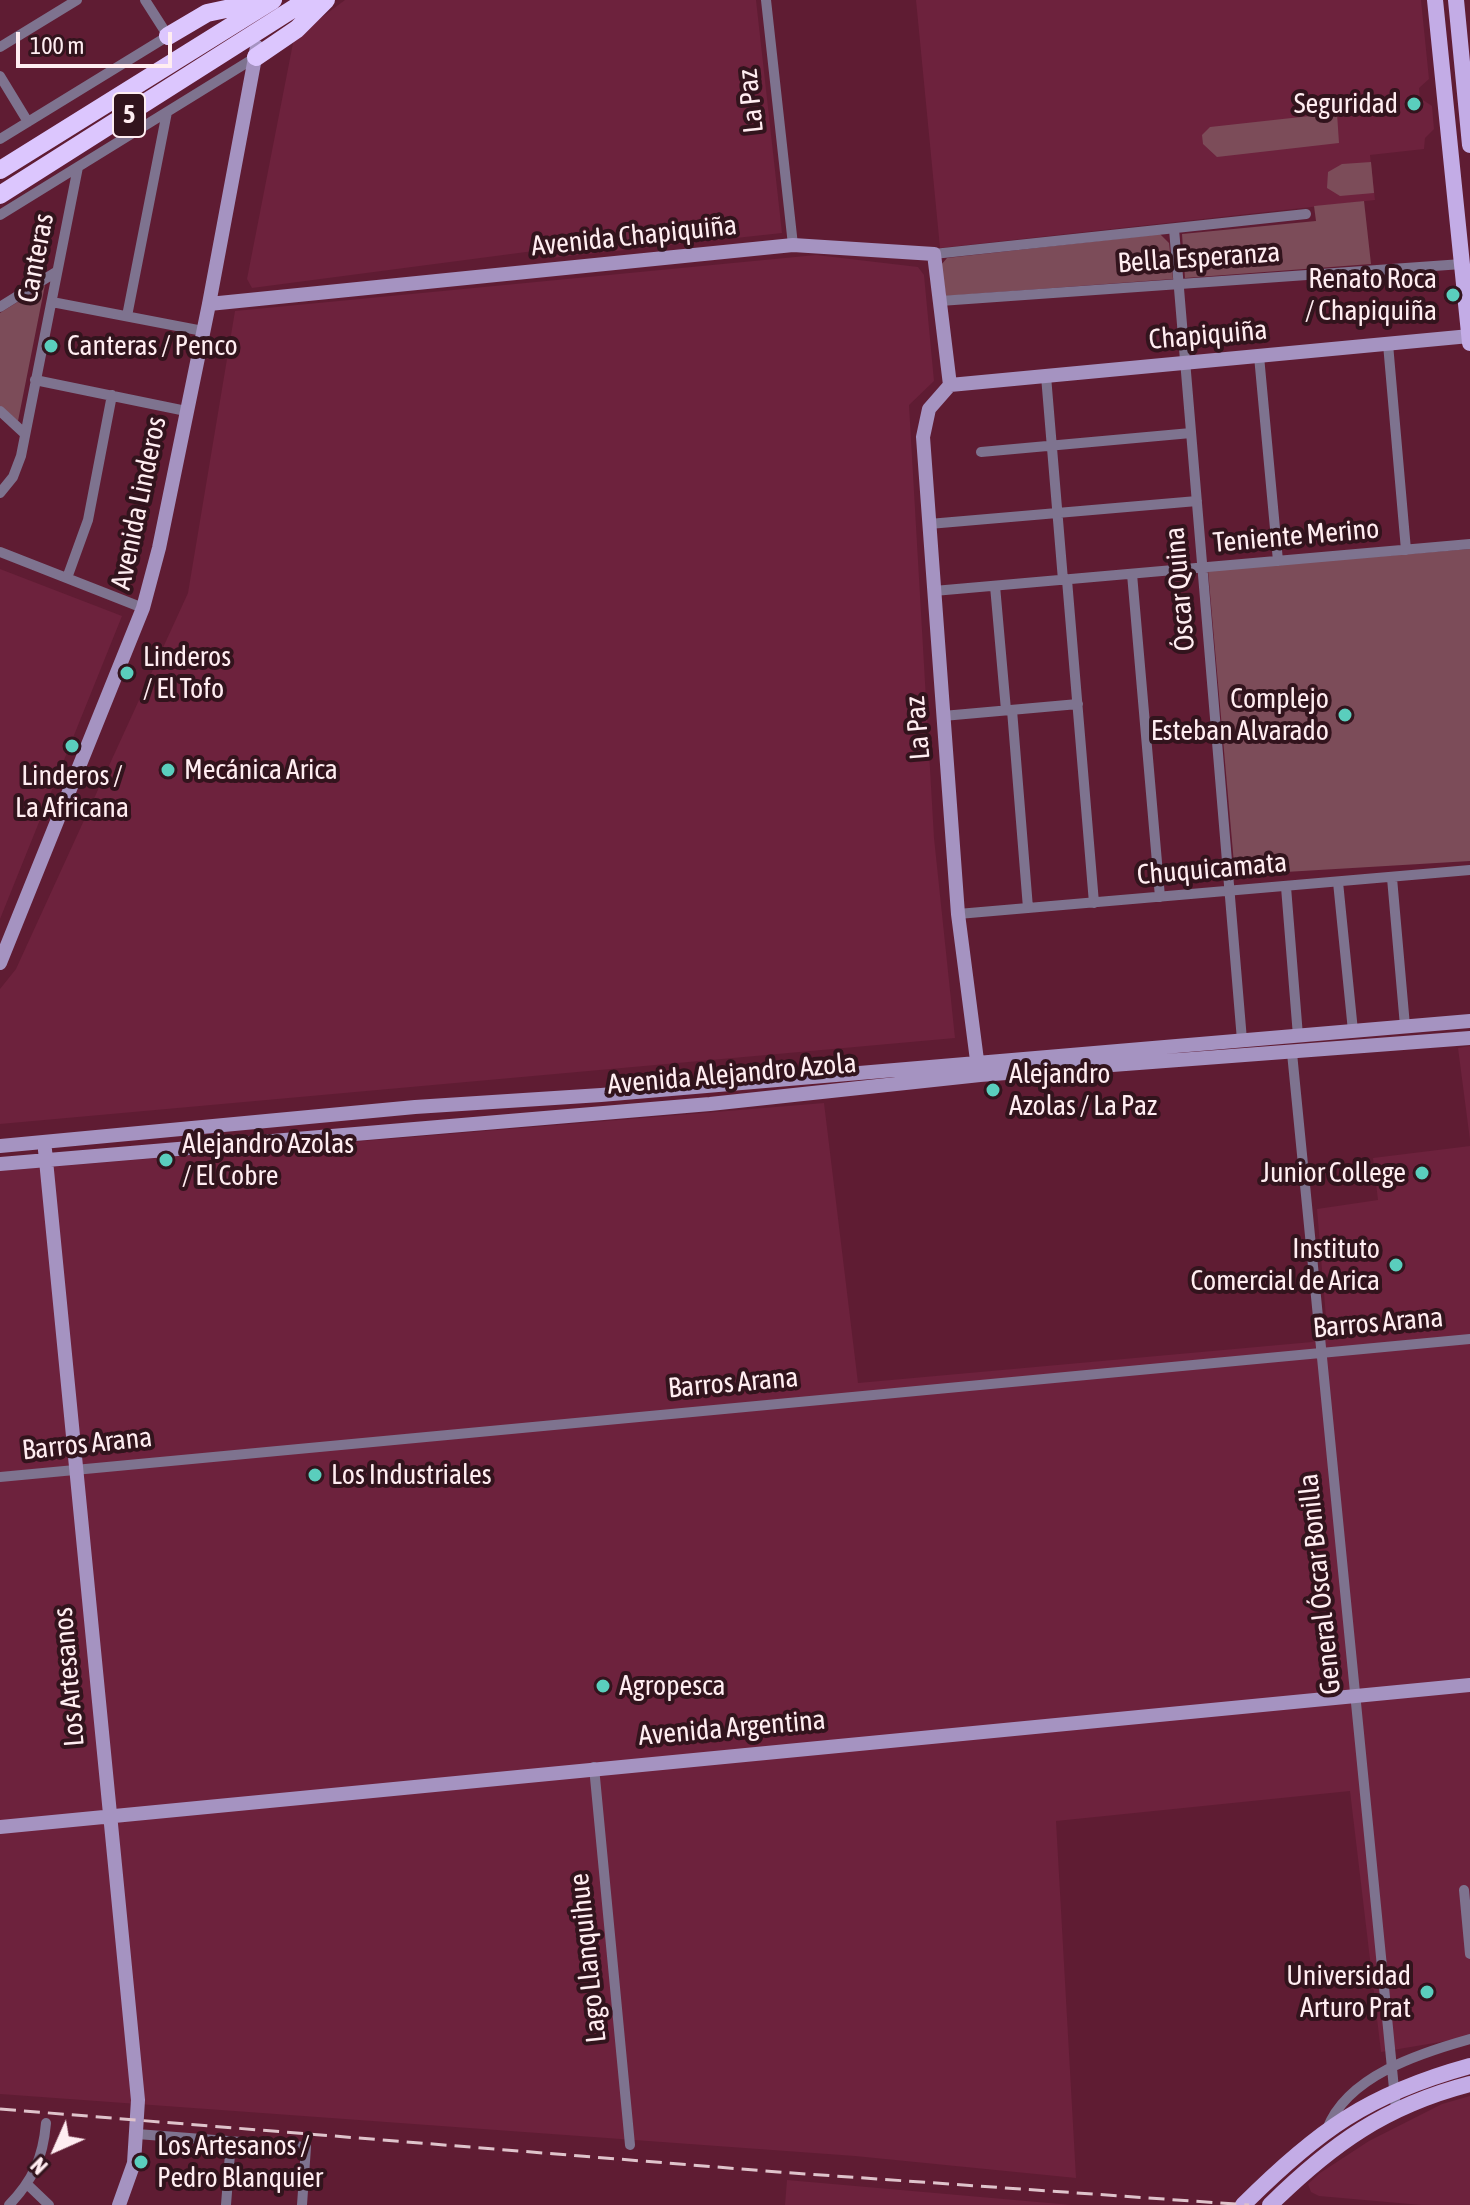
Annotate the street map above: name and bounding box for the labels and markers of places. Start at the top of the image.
place label: Seguridad [1294,87,1398,121]
marker: Seguridad [1405,95,1423,113]
place label: Renato Roca / Chapiquiña [1305,262,1437,328]
marker: Renato Roca / Chapiquiña [1444,286,1462,304]
place label: Canteras / Penco [67,329,238,363]
marker: Canteras / Penco [42,337,60,355]
place label: Linderos / El Tofo [143,640,231,706]
marker: Linderos / El Tofo [118,664,136,682]
place label: Complejo Esteban Alvarado [1151,682,1329,748]
marker: Complejo Esteban Alvarado [1336,706,1354,724]
marker: Linderos / La Africana [63,737,81,755]
place label: Mecánica Arica [184,753,338,787]
place label: Linderos / La Africana [15,759,129,825]
marker: Mecánica Arica [159,761,177,779]
place label: Alejandro Azolas / La Paz [1009,1057,1157,1123]
marker: Alejandro Azolas / La Paz [984,1081,1002,1099]
place label: Alejandro Azolas / El Cobre [182,1127,354,1193]
marker: Alejandro Azolas / El Cobre [157,1151,175,1169]
place label: Junior College [1261,1156,1406,1190]
marker: Junior College [1413,1164,1431,1182]
place label: Instituto Comercial de Arica [1190,1232,1380,1298]
marker: Instituto Comercial de Arica [1387,1256,1405,1274]
place label: Los Industriales [331,1458,492,1492]
marker: Los Industriales [306,1466,324,1484]
place label: Agropesca [619,1669,725,1703]
marker: Agropesca [594,1677,612,1695]
place label: Universidad Arturo Prat [1286,1959,1411,2025]
marker: Universidad Arturo Prat [1418,1983,1436,2001]
place label: Los Artesanos / Pedro Blanquier [157,2129,323,2195]
marker: Los Artesanos / Pedro Blanquier [132,2153,150,2171]

